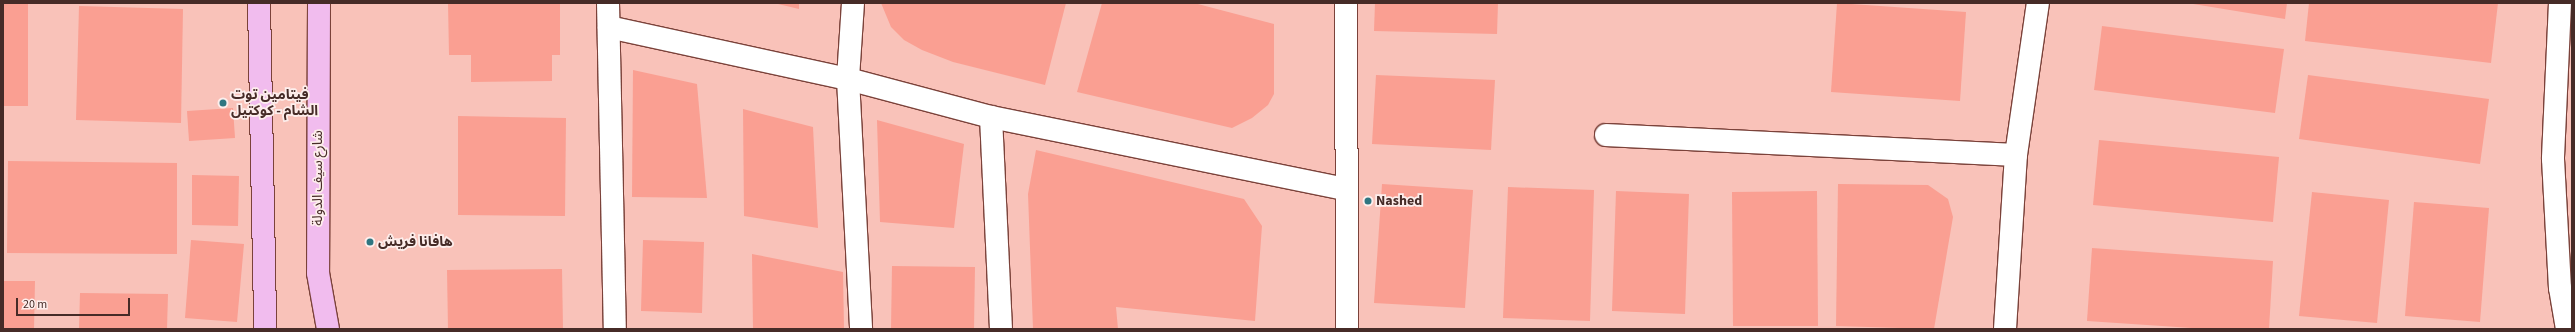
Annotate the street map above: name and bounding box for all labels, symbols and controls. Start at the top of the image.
place label: فيتامين توت الشام - كوكتيل [231,87,318,120]
marker: فيتامين توت الشام - كوكتيل [218,98,228,108]
street label: شارع سيف الدولة [310,130,326,226]
place label: Nashed [1376,193,1422,209]
marker: Nashed [1363,196,1373,206]
place label: هافانا فريش [378,234,453,250]
marker: هافانا فريش [365,237,375,247]
scale bar [18,290,132,316]
text: 20 m [23,296,47,313]

